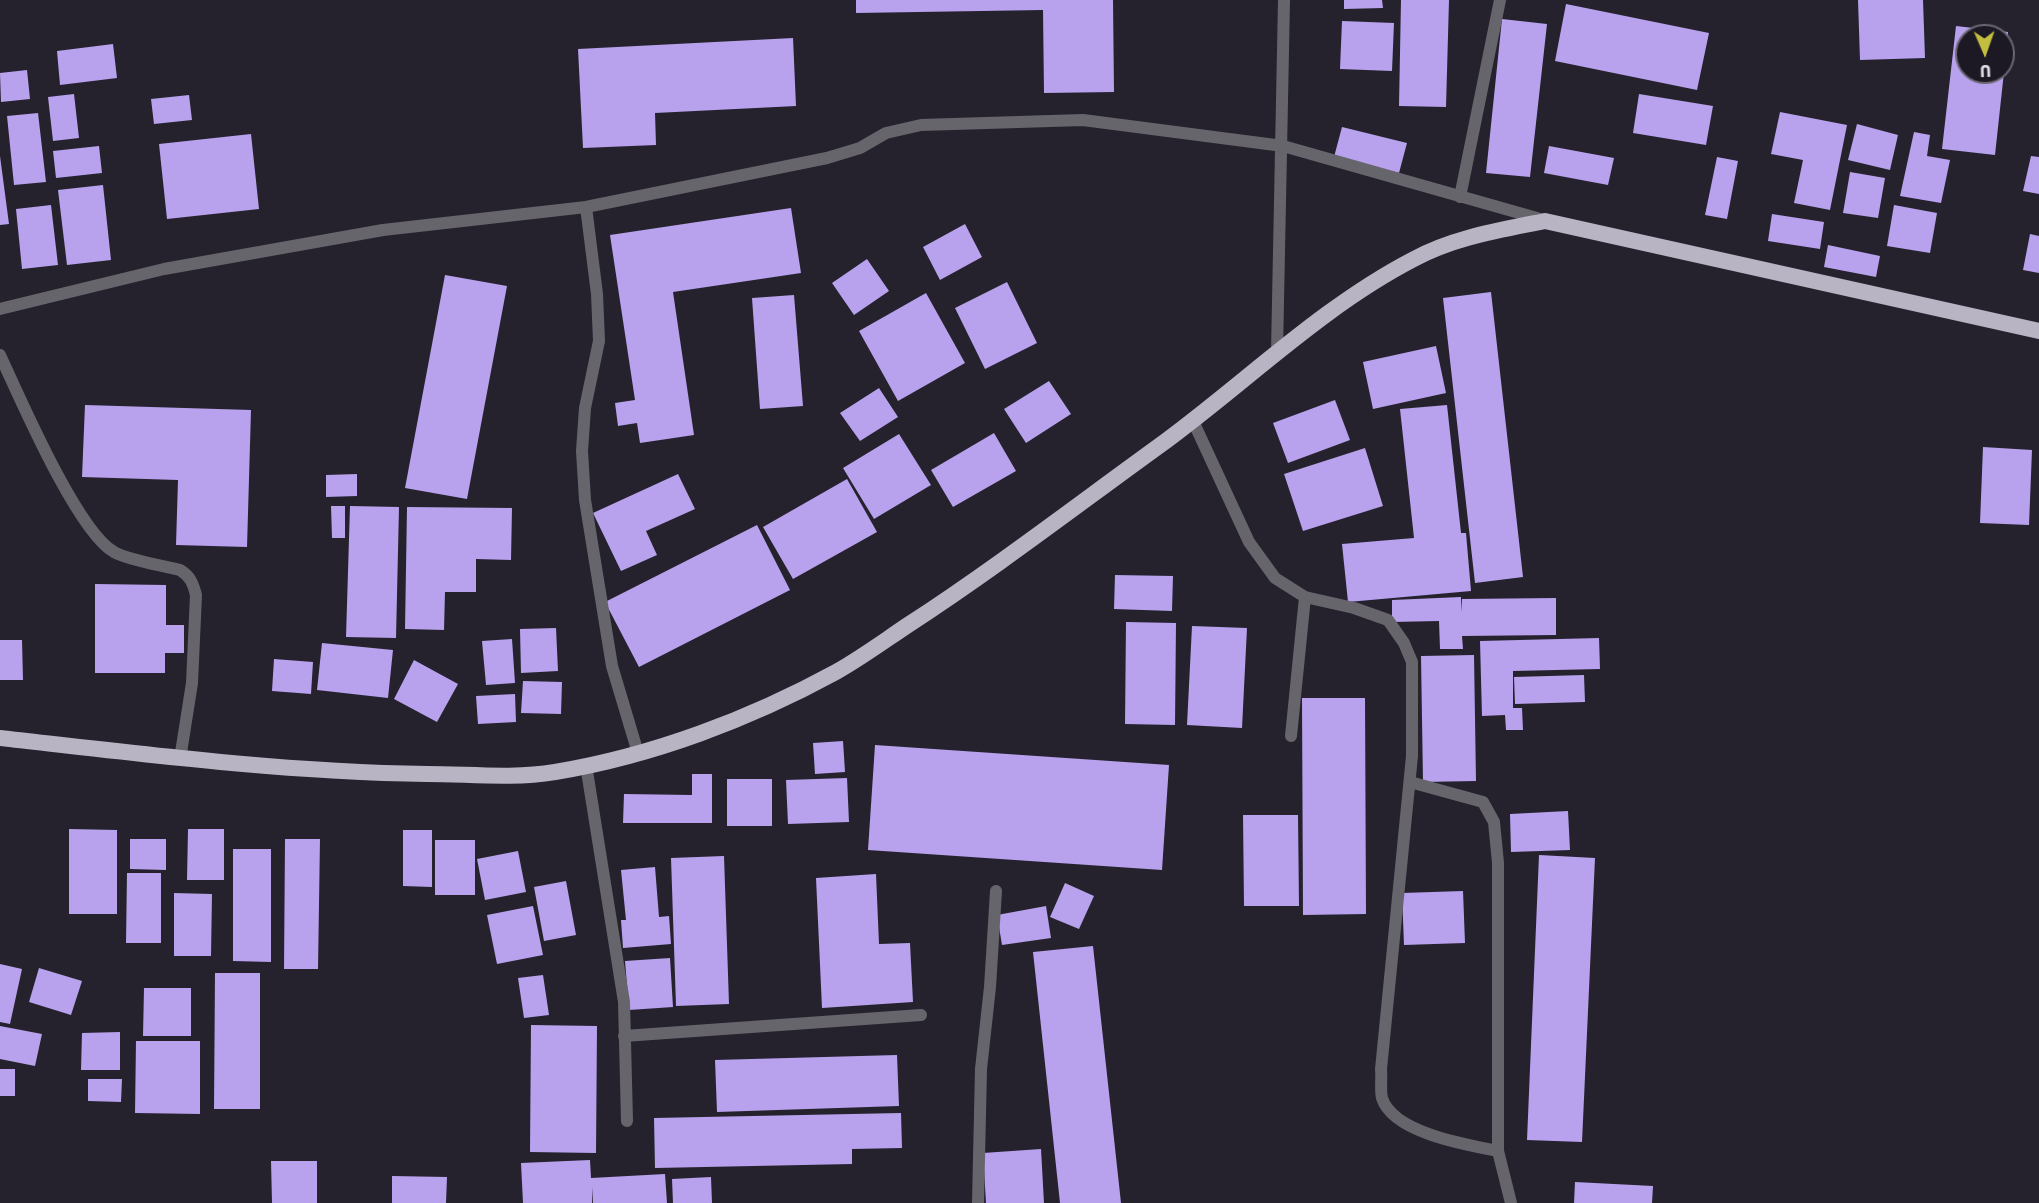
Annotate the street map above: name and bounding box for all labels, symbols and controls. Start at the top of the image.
north arrow [1955,24,2015,84]
text: U [1980,59,1992,82]

